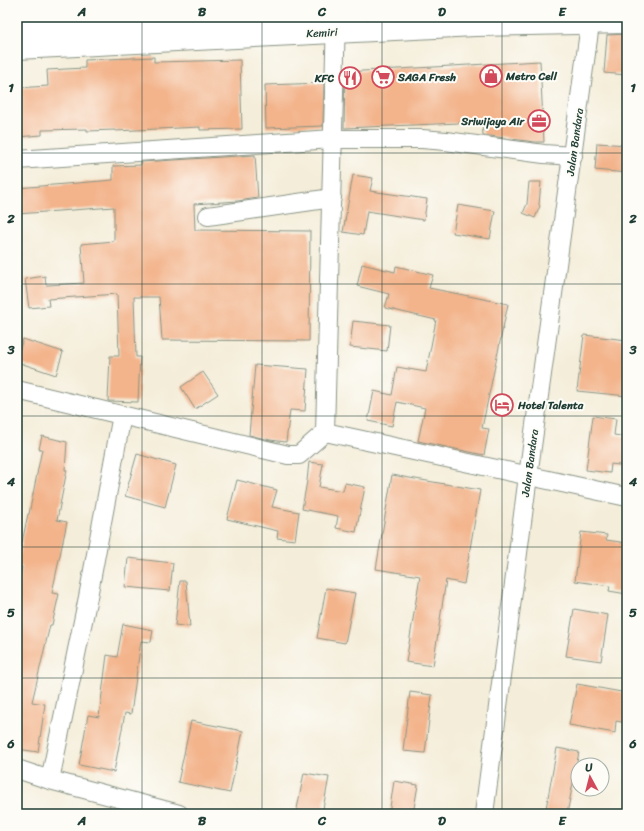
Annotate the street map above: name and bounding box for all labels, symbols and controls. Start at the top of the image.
text: A [77,0,86,23]
text: B [198,0,207,23]
text: C [317,0,327,23]
text: D [438,0,446,23]
text: E [558,0,567,23]
street label: Kemiri [306,23,339,43]
shop icon: Metro Cell [478,63,504,89]
supermarket icon: SAGA Fresh [370,64,396,90]
restaurant icon: KFC [337,65,363,91]
place label: Metro Cell [505,67,558,86]
place label: SAGA Fresh [397,68,456,87]
place label: KFC [314,69,334,88]
text: 1 [8,76,14,99]
text: 1 [630,76,636,99]
street label: Jalan Bandara [561,107,589,178]
office icon: Sriwijaya Air [526,108,552,134]
place label: Sriwijaya Air [460,112,525,131]
text: 2 [6,207,15,230]
text: 2 [628,207,637,230]
text: 3 [6,338,15,361]
text: 3 [628,338,637,361]
hotel icon: Hotel Talenta [489,392,515,418]
place label: Hotel Talenta [517,396,584,415]
street label: Jalan Bandara [516,428,544,499]
text: 4 [6,470,16,493]
text: 4 [628,470,638,493]
text: 5 [7,601,15,624]
text: 5 [629,601,637,624]
text: 6 [6,732,15,755]
text: 6 [628,732,637,755]
north arrow [570,757,610,797]
text: U [584,758,594,777]
text: A [77,809,86,831]
text: B [198,809,207,831]
text: C [317,809,327,831]
text: D [438,809,446,831]
text: E [558,809,567,831]

